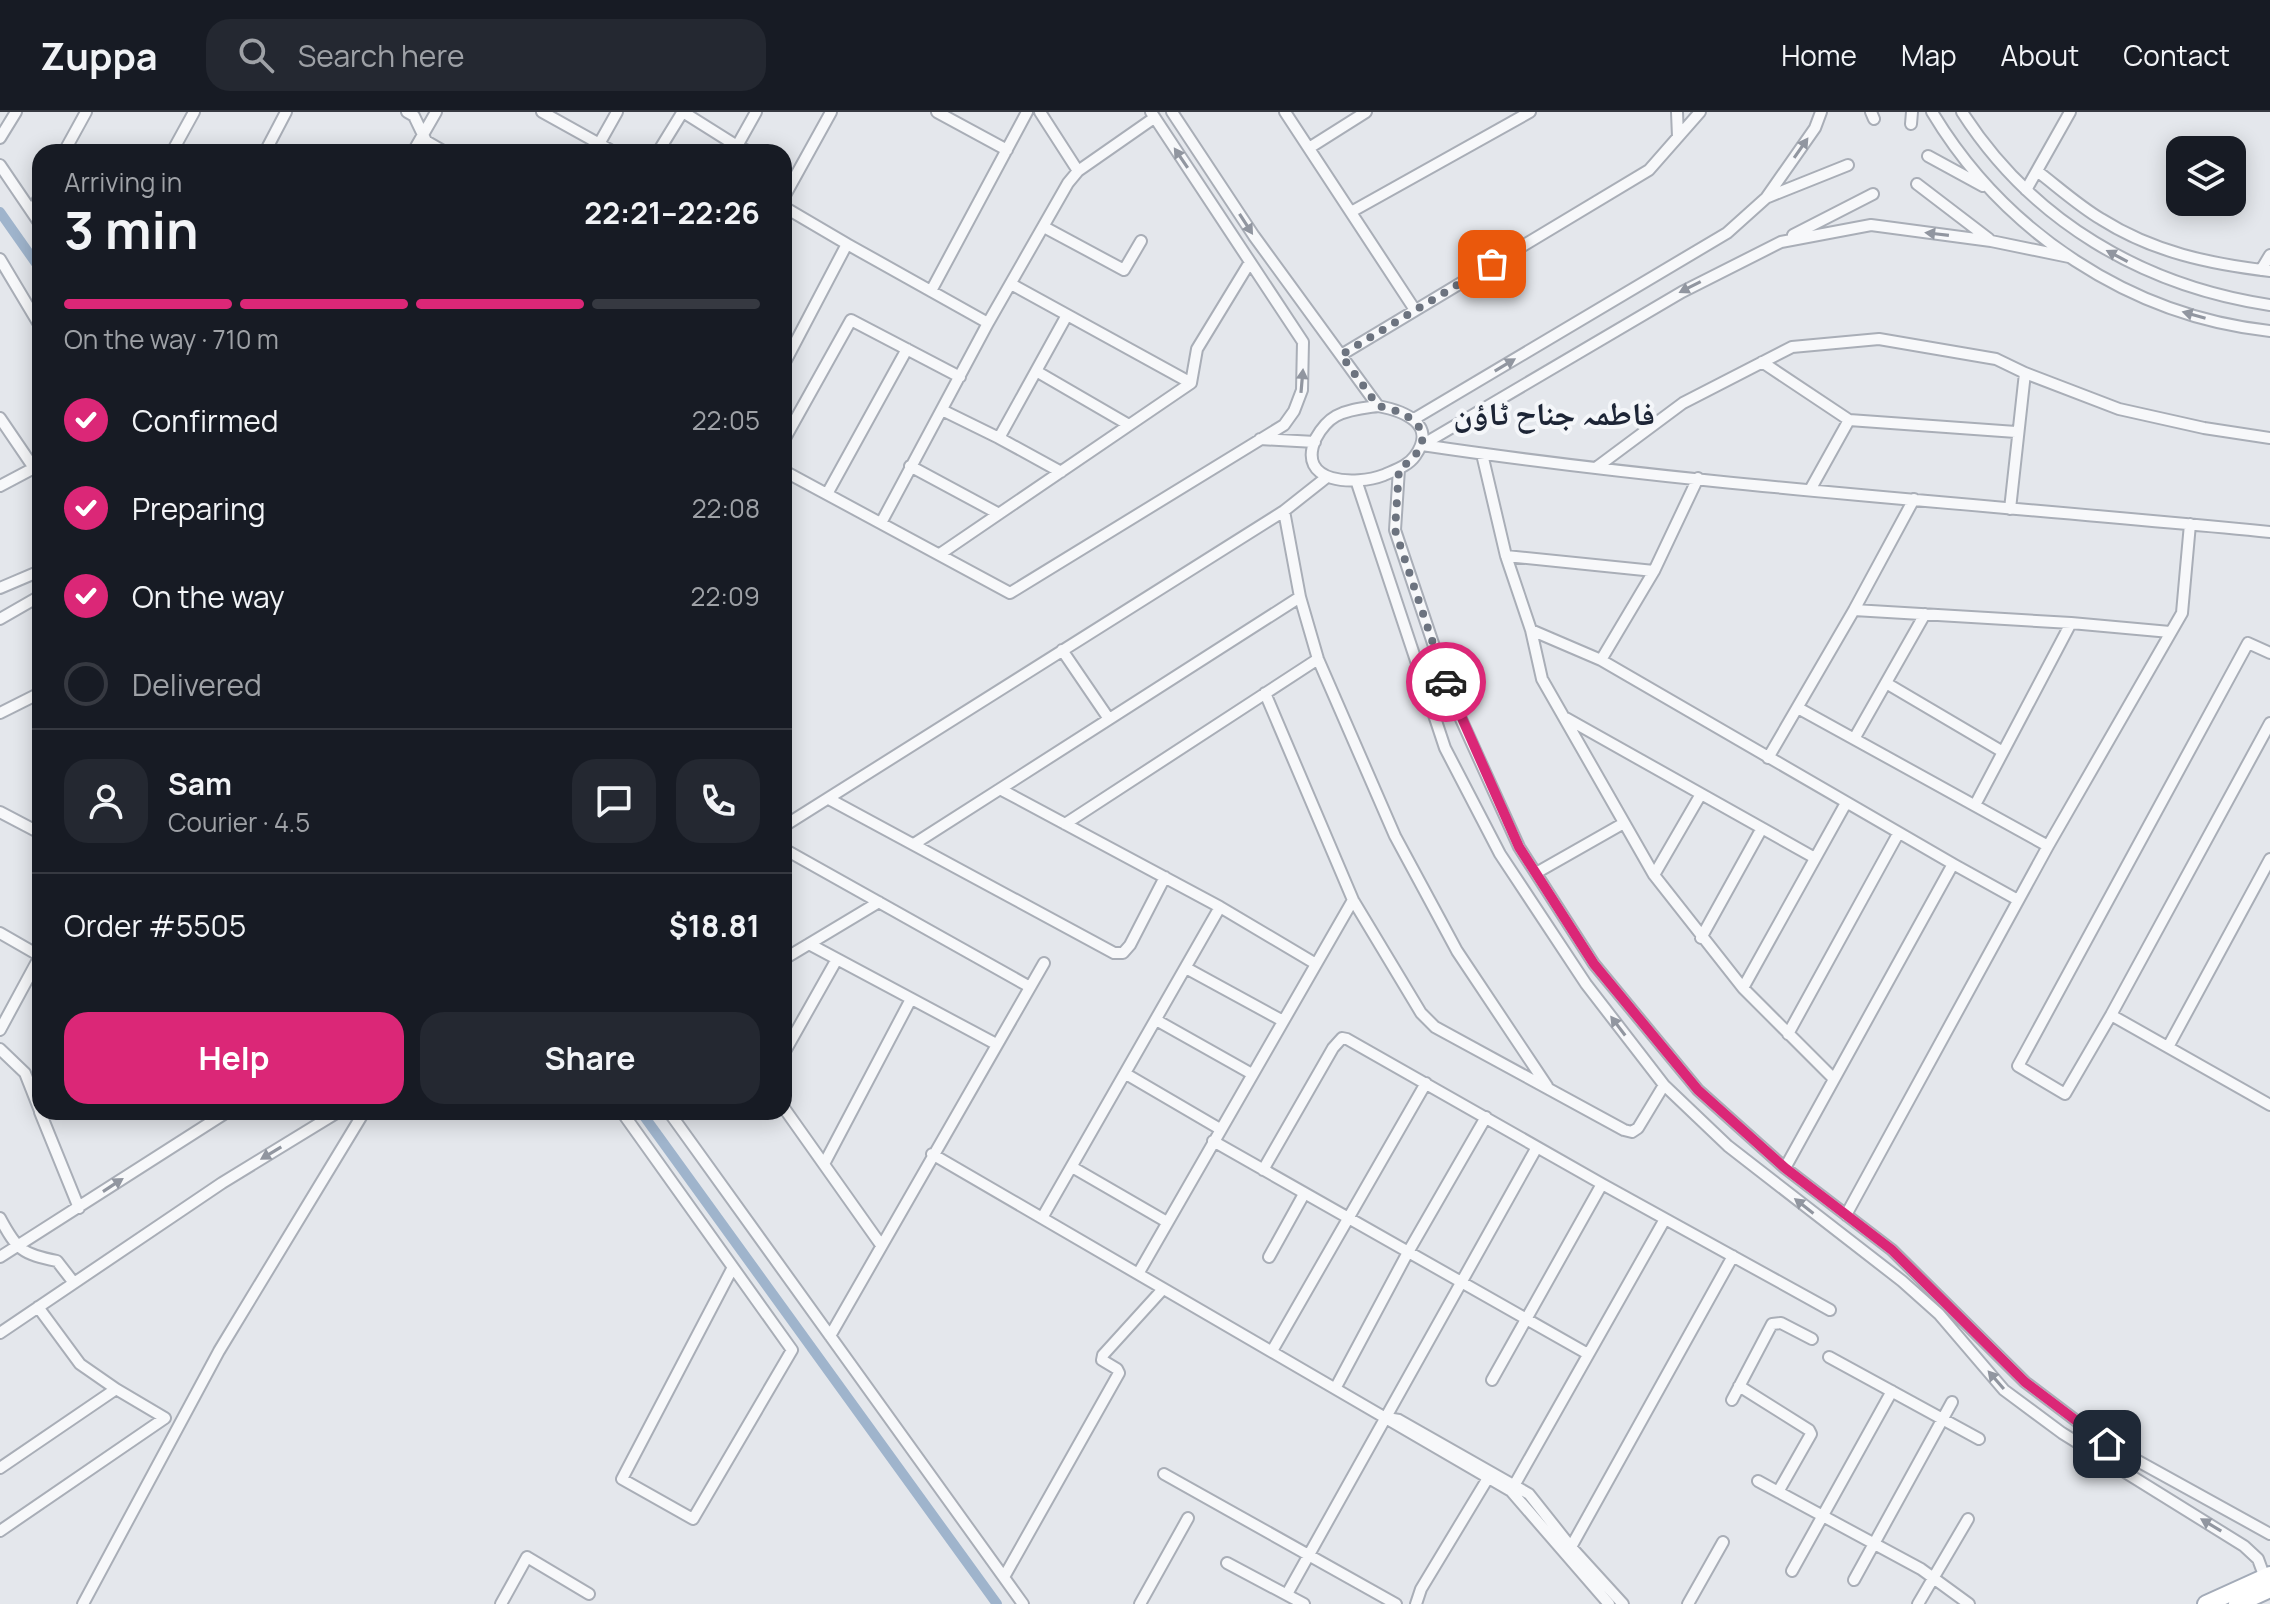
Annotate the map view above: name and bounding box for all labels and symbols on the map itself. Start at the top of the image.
one-way arrow [1793,137,1808,158]
one-way arrow [1174,148,1189,169]
one-way arrow [1239,213,1254,234]
one-way arrow [1924,227,1949,240]
pin [1458,230,1526,298]
one-way arrow [2105,249,2128,263]
one-way arrow [1679,281,1702,294]
one-way arrow [2181,308,2205,321]
one-way arrow [1494,358,1516,372]
one-way arrow [1295,369,1308,394]
district label: فاطمہ جناح ٹاؤن [1453,391,1655,435]
courier [1406,642,1486,722]
one-way arrow [1611,1016,1627,1036]
one-way arrow [260,1145,282,1159]
one-way arrow [102,1179,124,1193]
one-way arrow [1794,1198,1814,1215]
one-way arrow [1988,1371,2005,1391]
pin [2073,1410,2141,1478]
one-way arrow [2200,1519,2222,1533]

